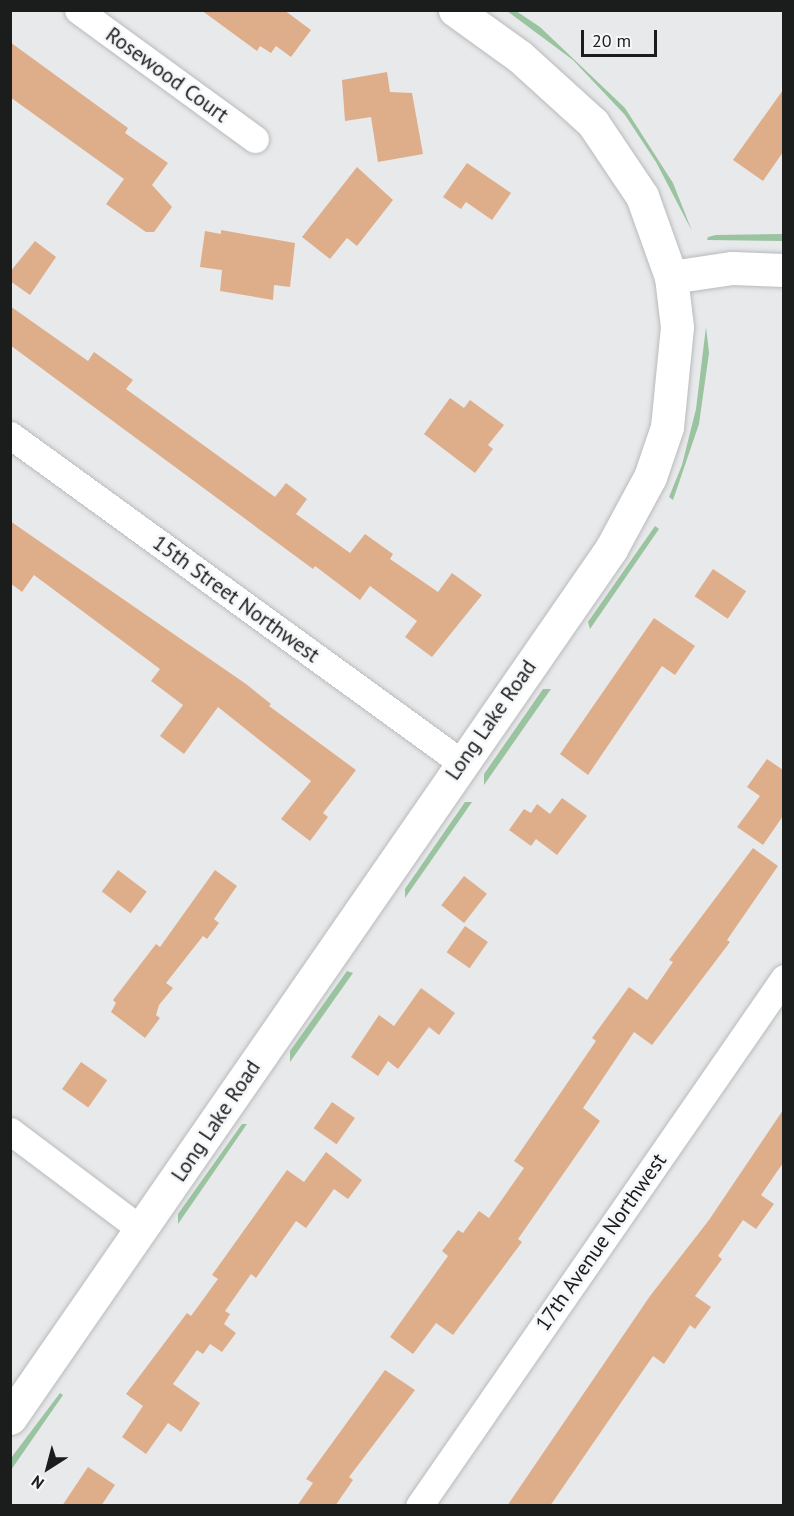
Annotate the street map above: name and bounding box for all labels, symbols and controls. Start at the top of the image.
scale bar [584,18,660,56]
street label: Rosewood Court [101,22,233,128]
text: 20 m [592,29,631,52]
street label: 15th Street Northwest [148,530,324,668]
street label: Long Lake Road [440,655,542,785]
street label: Long Lake Road [166,1056,266,1186]
street label: 17th Avenue Northwest [530,1148,672,1336]
north arrow [18,1438,78,1498]
text: N [27,1471,48,1494]

